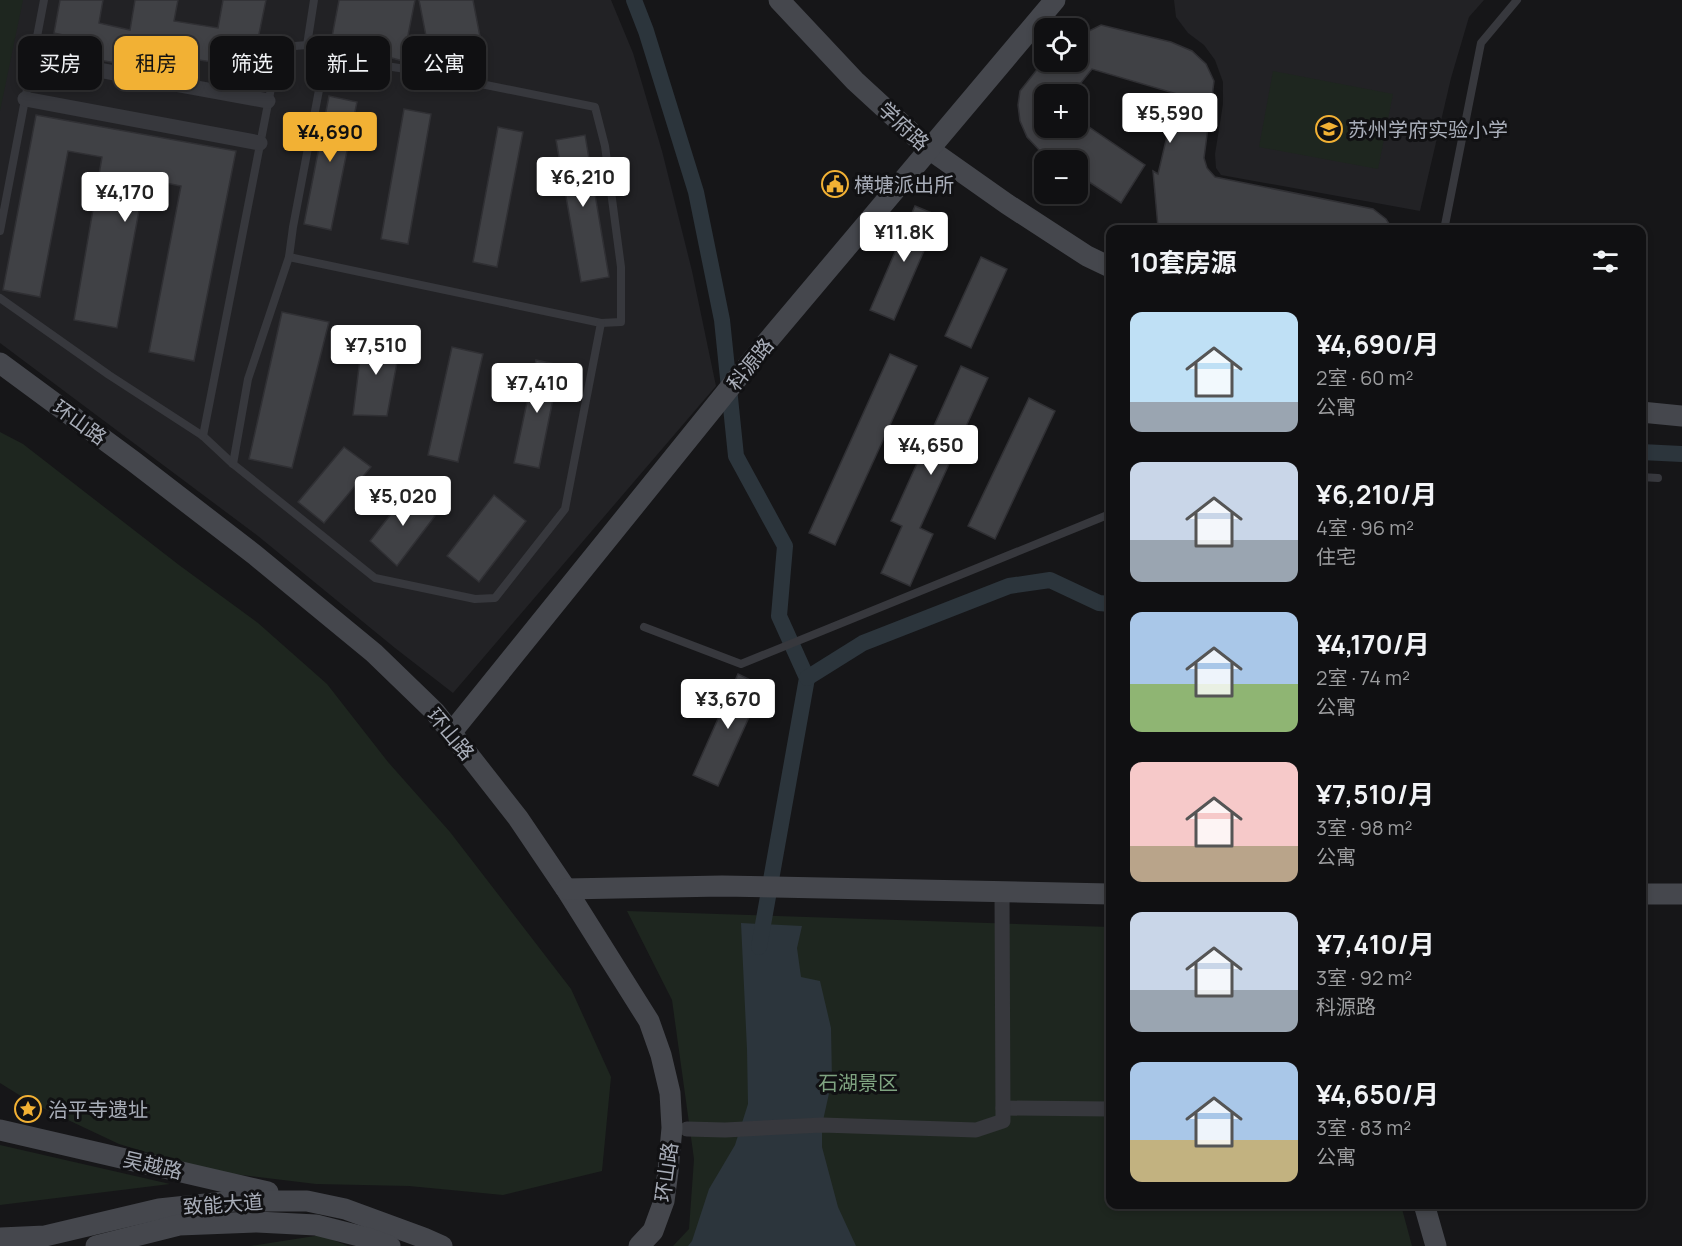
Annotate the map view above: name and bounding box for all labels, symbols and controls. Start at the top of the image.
map controls [1034,18,1088,204]
button: locate [1034,18,1088,72]
chip: 买房 [18,36,102,90]
chip: 租房 [114,36,198,90]
chip: 筛选 [210,36,294,90]
chip: 新上 [306,36,390,90]
chip: 公寓 [402,36,486,90]
button: + [1034,84,1088,138]
pin: ¥5,590 [1121,93,1219,144]
street label: 学府路 [873,96,935,156]
text: ¥5,590 [1136,99,1204,126]
pin: ¥4,690 [281,112,379,163]
school or university icon: 苏州学府实验小学 [1314,114,1344,144]
place label: 苏州学府实验小学 [1348,116,1508,143]
text: ¥4,690 [297,118,363,145]
button: − [1034,150,1088,204]
pin: ¥6,210 [534,157,632,208]
text: ¥6,210 [551,163,615,190]
public building icon: 横塘派出所 [820,169,850,199]
place label: 横塘派出所 [854,171,954,198]
pin: ¥4,170 [76,172,174,223]
text: ¥4,170 [96,178,154,205]
pin: ¥11.8K [855,212,953,263]
text: ¥11.8K [874,218,934,245]
text: 10套房源 [1130,244,1237,280]
icon: filters [1589,245,1622,278]
pin: ¥7,510 [327,325,425,376]
text: ¥4,690/月 [1316,326,1439,362]
text: ¥7,510 [345,331,407,358]
street label: 科源路 [721,332,779,396]
icon: home [1178,336,1250,408]
pin: ¥7,410 [488,363,586,414]
text: 2室 · 60 m² [1316,364,1414,391]
text: ¥7,410 [506,369,568,396]
street label: 环山路 [48,393,112,451]
text: 公寓 [1316,393,1356,420]
pin: ¥4,650 [882,425,980,476]
text: ¥4,650 [898,431,964,458]
pin: ¥5,020 [354,476,452,527]
text: ¥6,210/月 [1316,476,1437,512]
text: ¥5,020 [369,482,437,509]
icon: home [1178,486,1250,558]
text: 4室 · 96 m² [1316,514,1414,541]
text: 住宅 [1316,543,1356,570]
text: ¥4,170/月 [1316,626,1430,662]
icon: home [1178,636,1250,708]
text: 2室 · 74 m² [1316,664,1410,691]
pin: ¥3,670 [679,679,777,730]
text: ¥3,670 [695,685,761,712]
text: 公寓 [1316,693,1356,720]
street label: 环山路 [421,702,481,766]
text: ¥7,510/月 [1316,776,1434,812]
icon: home [1178,786,1250,858]
text: 3室 · 98 m² [1316,814,1413,841]
text: 公寓 [1316,843,1356,870]
text: ¥7,410/月 [1316,926,1435,962]
icon: home [1178,936,1250,1008]
text: 3室 · 92 m² [1316,964,1412,991]
text: 科源路 [1316,993,1376,1020]
park label: 石湖景区 [818,1069,898,1096]
text: ¥4,650/月 [1316,1076,1439,1112]
icon: home [1178,1086,1250,1158]
place icon: 治平寺遗址 [13,1094,43,1124]
place label: 治平寺遗址 [48,1096,148,1123]
text: 3室 · 83 m² [1316,1114,1411,1141]
street label: 环山路 [648,1140,684,1204]
text: 公寓 [1316,1143,1356,1170]
street label: 吴越路 [121,1145,185,1185]
street label: 致能大道 [182,1188,264,1220]

